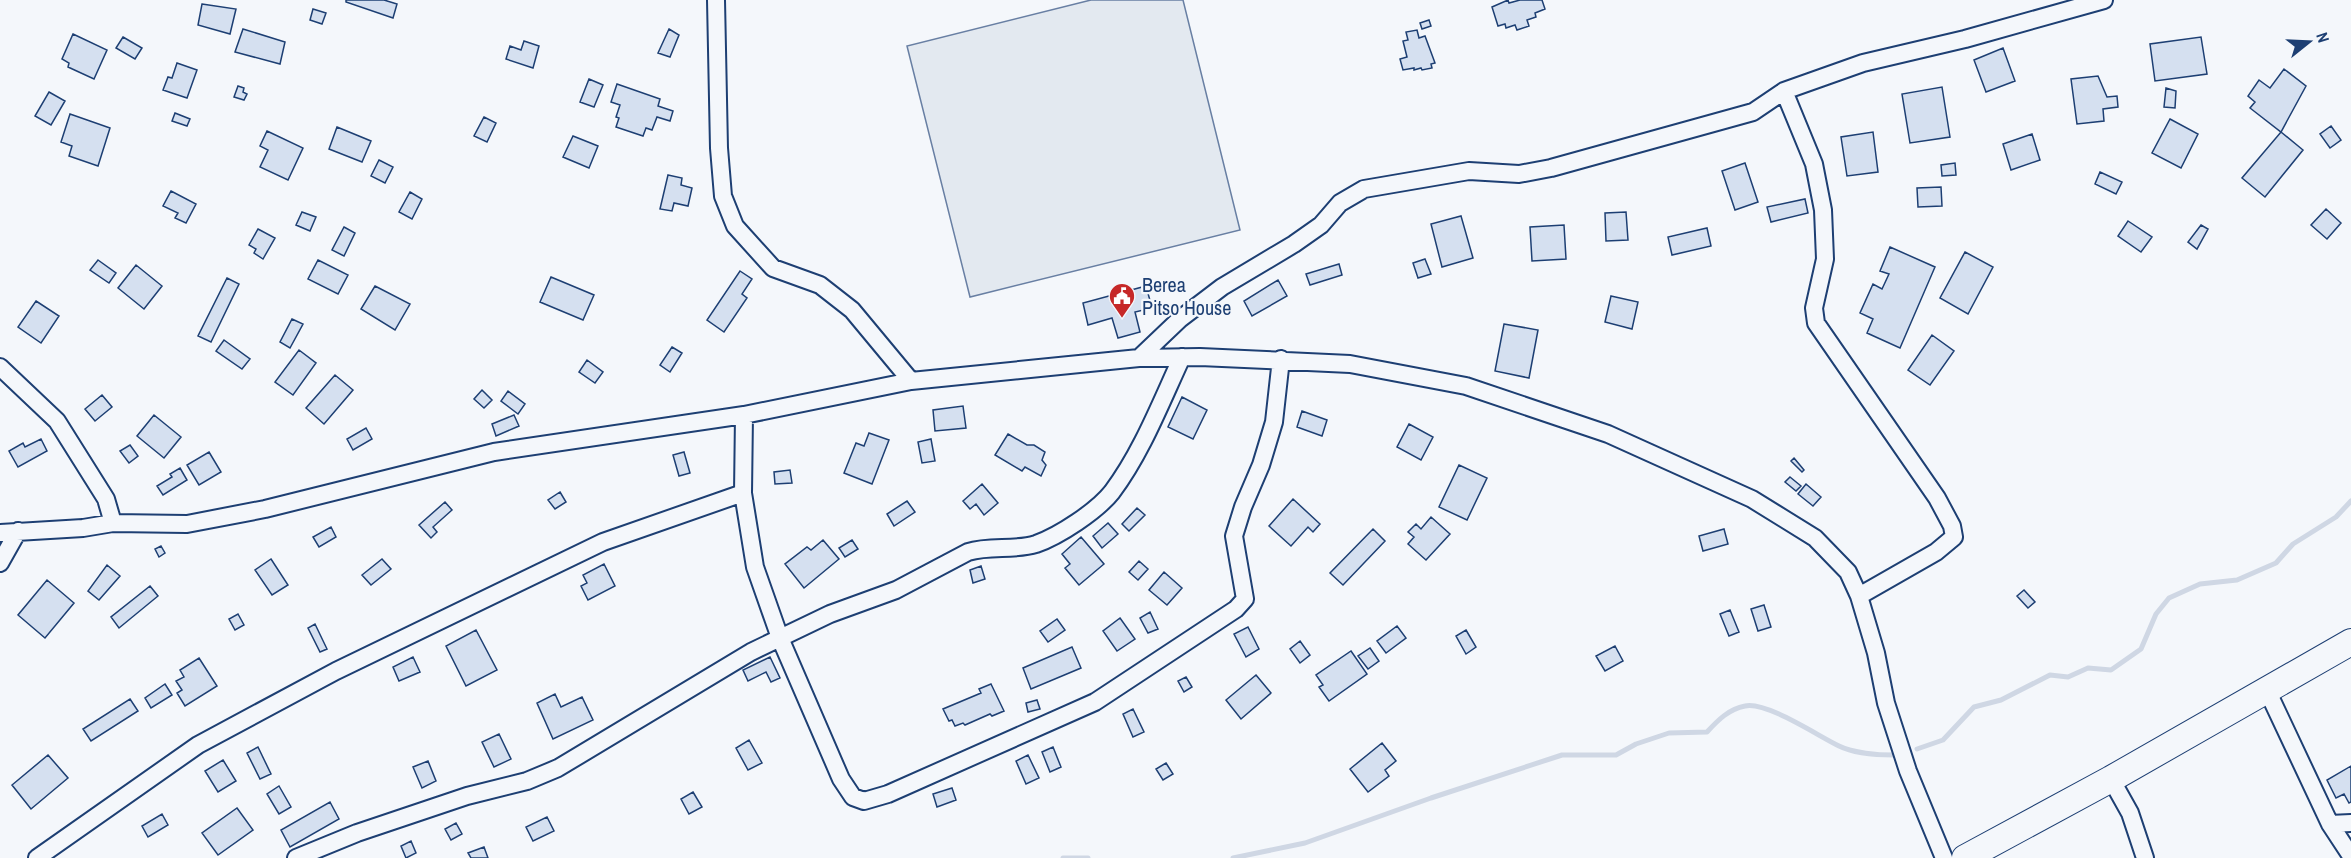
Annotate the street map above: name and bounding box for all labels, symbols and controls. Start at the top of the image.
north arrow [2279,12,2339,72]
text: N [2311,29,2335,45]
place label: Berea Pitso House [1142,271,1231,321]
public building icon: Berea Pitso House [1107,281,1137,319]

